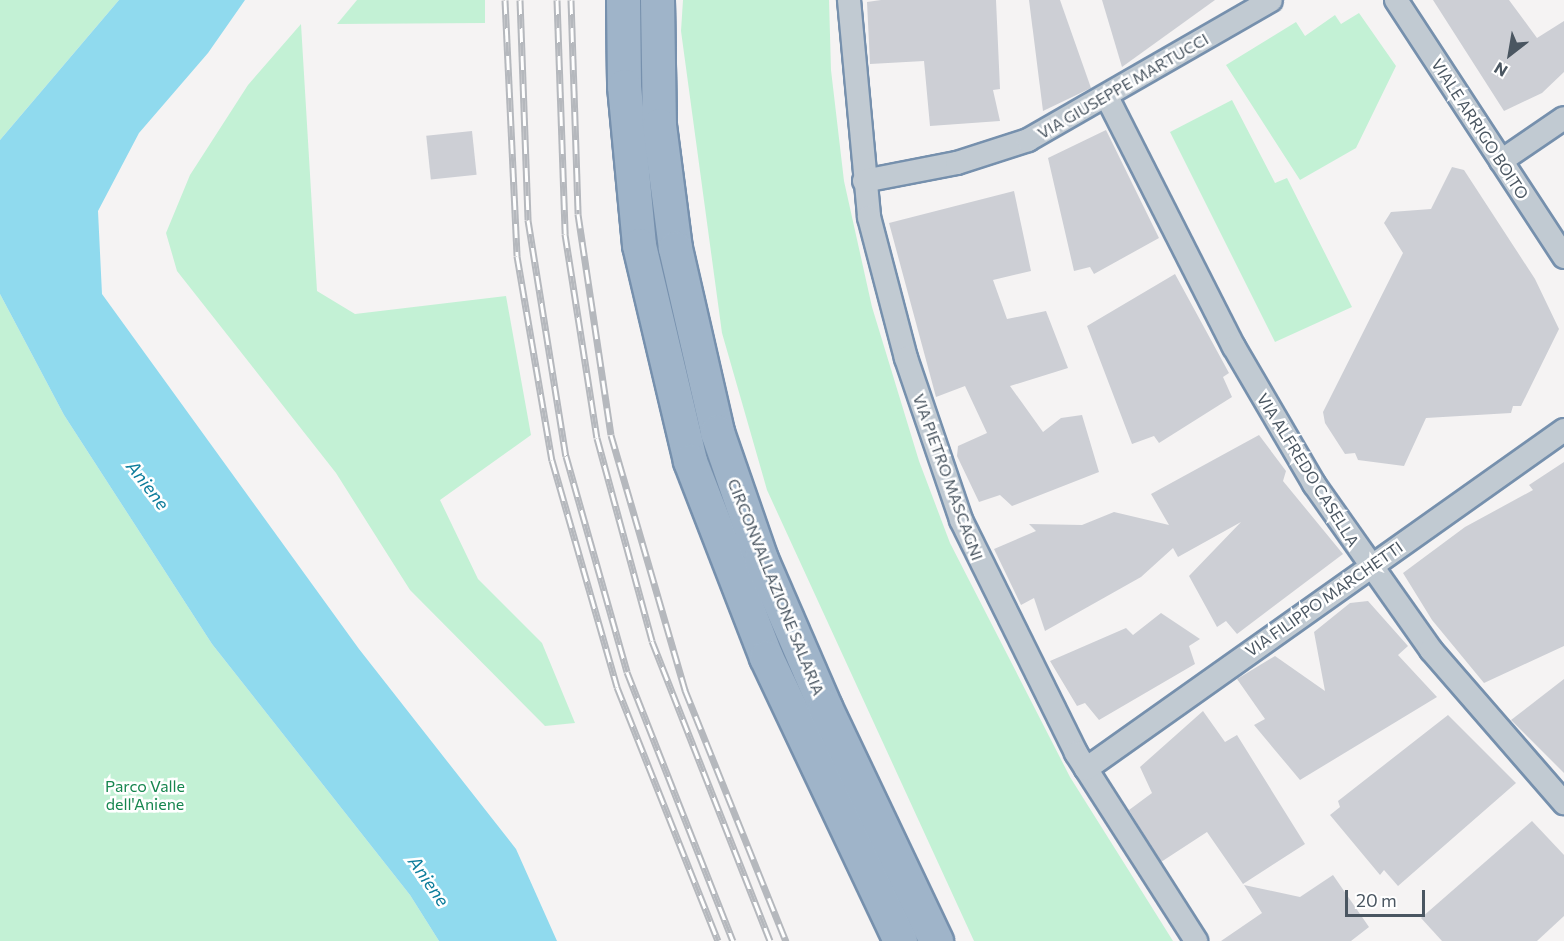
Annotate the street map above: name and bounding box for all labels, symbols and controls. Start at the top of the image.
north arrow [1480,24,1540,84]
street label: VIA GIUSEPPE MARTUCCI [1034,29,1212,143]
street label: VIALE ARRIGO BOITO [1427,55,1533,203]
text: N [1490,59,1511,81]
street label: VIA ALFREDO CASELLA [1253,390,1363,550]
street label: VIA PIETRO MASCAGNI [909,391,987,563]
water label: Aniene [122,456,174,514]
street label: CIRCONVALLAZIONE SALARIA [724,476,828,698]
street label: VIA FILIPPO MARCHETTI [1242,537,1406,661]
park label: Parco Valle dell'Aniene [105,776,185,814]
water label: Aniene [404,852,454,910]
scale bar [1348,878,1428,916]
text: 20 m [1356,889,1397,911]

